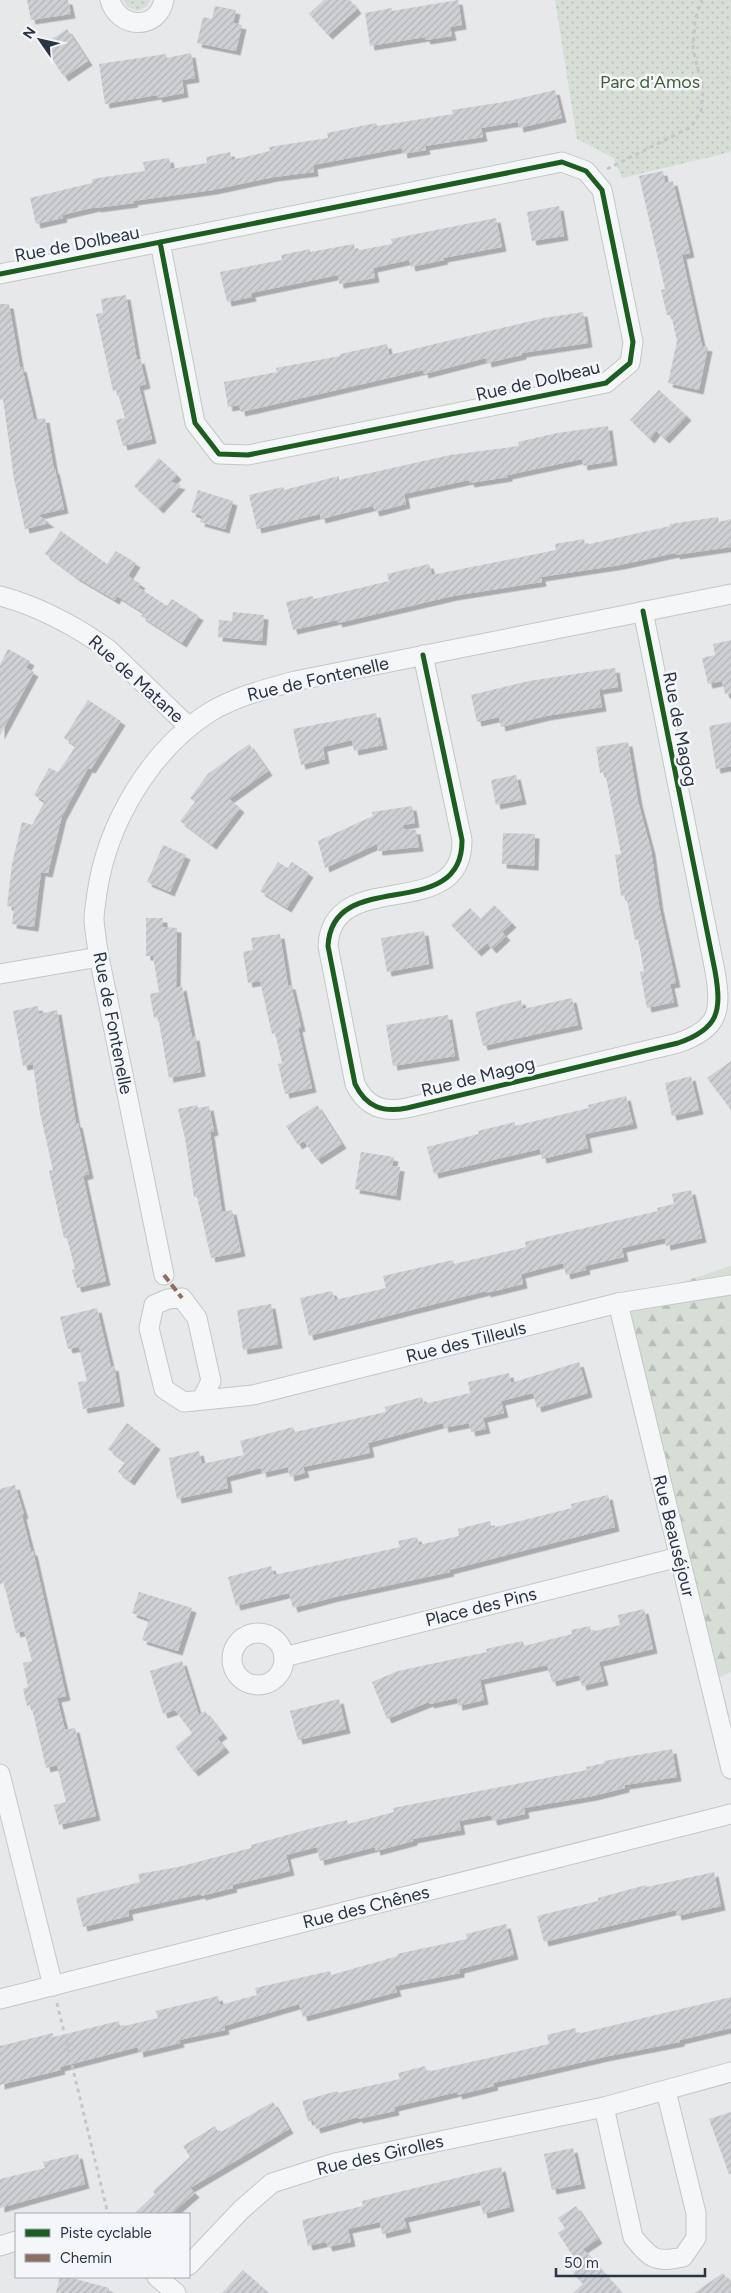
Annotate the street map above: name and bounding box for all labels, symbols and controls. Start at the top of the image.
north arrow [15,15,65,65]
text: N [20,24,40,42]
park label: Parc d'Amos [600,71,700,93]
street label: Rue de Dolbeau [13,221,141,267]
street label: Rue de Dolbeau [474,356,602,406]
street label: Rue de Matane [84,630,188,728]
street label: Rue de Fontenelle [245,652,391,706]
street label: Rue de Magog [658,670,702,788]
street label: Rue de Fontenelle [88,950,138,1096]
street label: Rue de Magog [419,1052,537,1102]
street label: Rue des Tilleuls [404,1316,528,1368]
street label: Rue Beauséjour [648,1473,700,1599]
street label: Place des Pins [423,1583,539,1631]
street label: Rue des Chênes [300,1881,432,1933]
street label: Rue des Girolles [315,2130,445,2180]
legend [15,2213,190,2278]
text: Piste cyclable [60,2224,152,2242]
scale bar [556,2246,705,2278]
text: Chemin [60,2249,112,2267]
text: 50 m [564,2254,599,2272]

